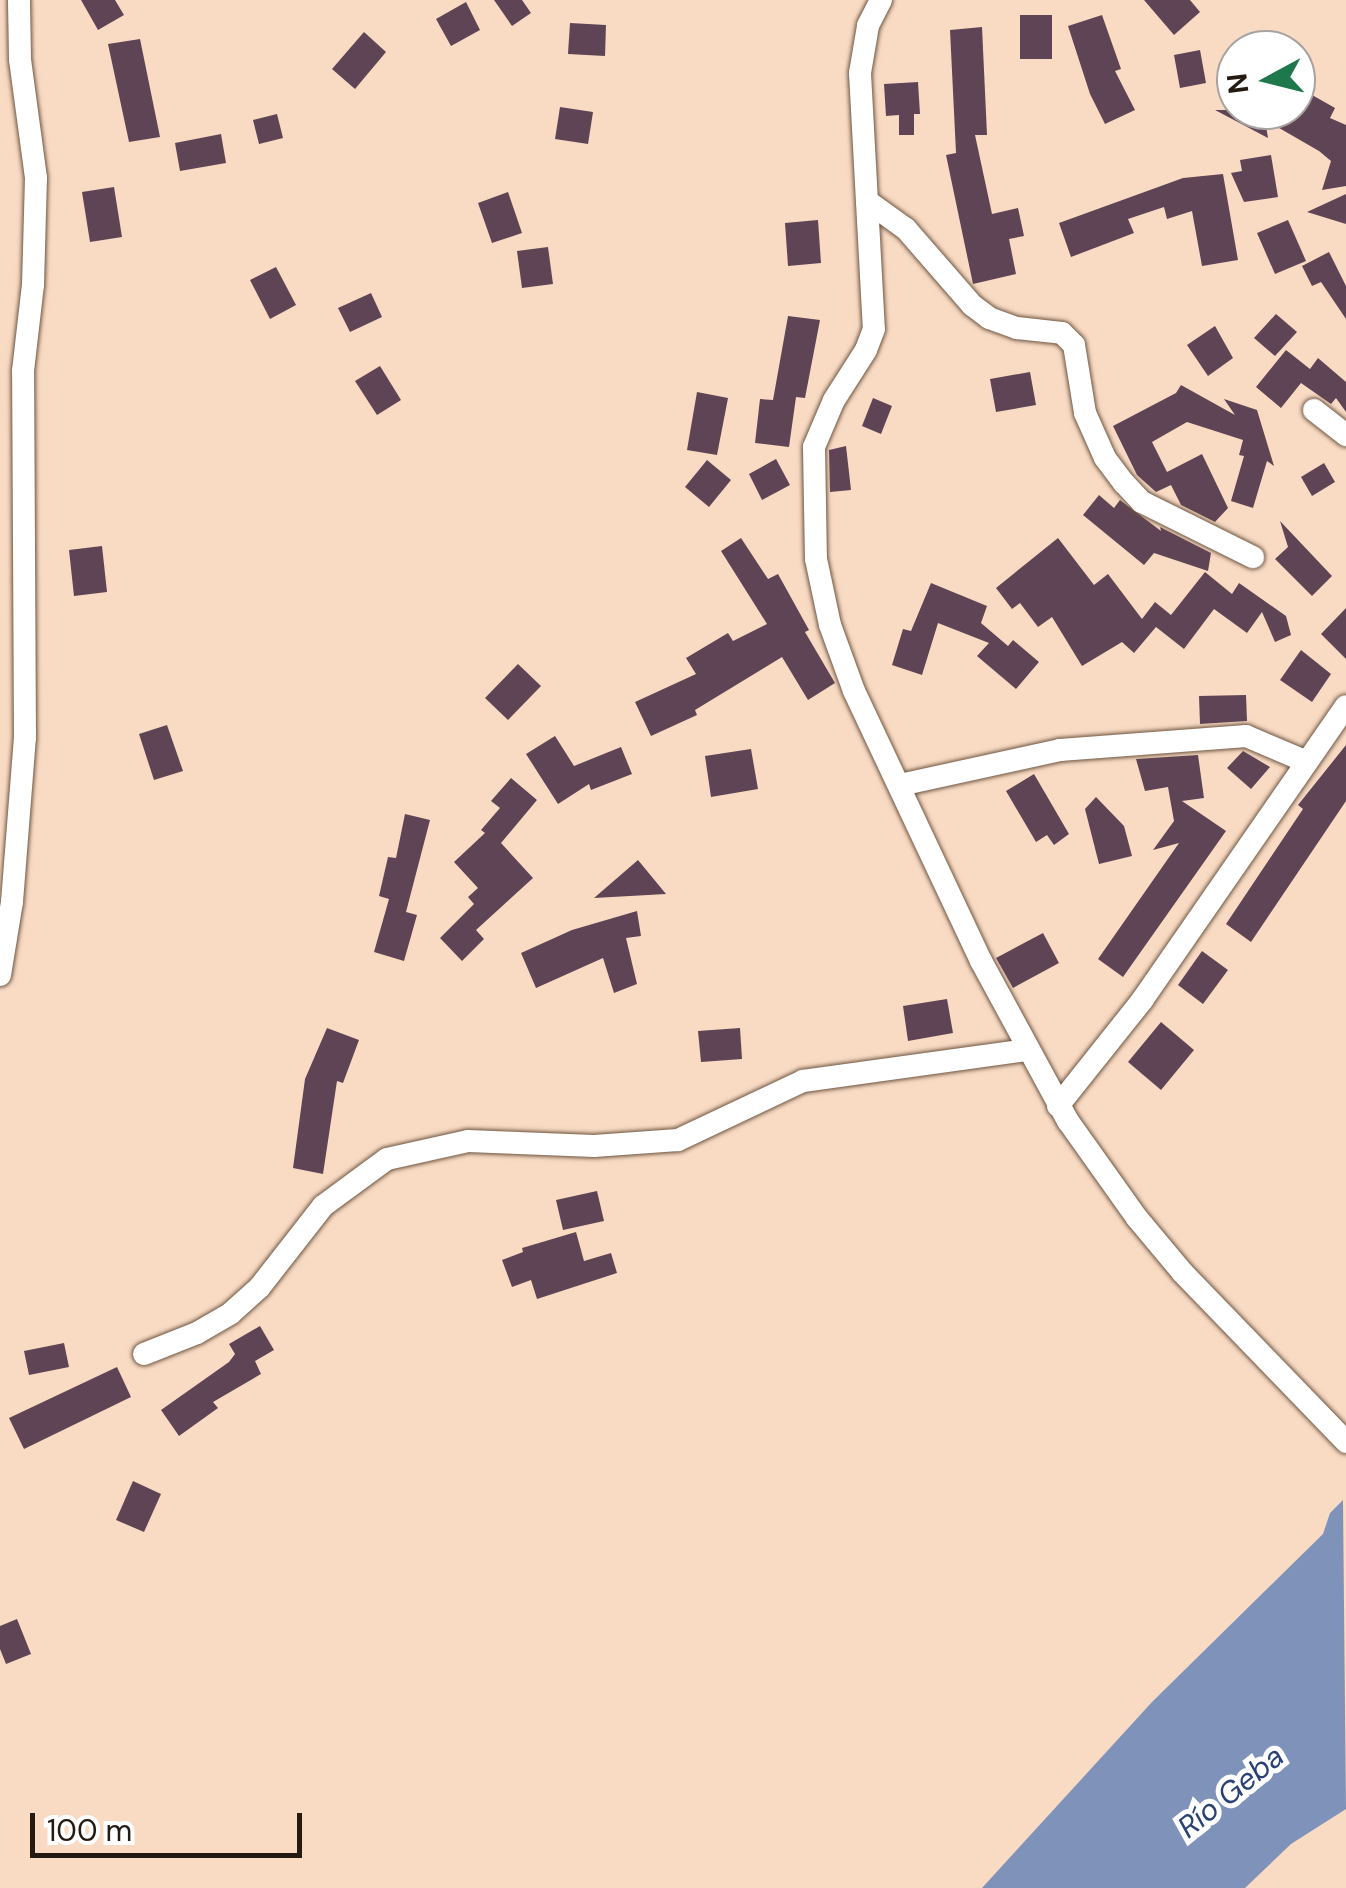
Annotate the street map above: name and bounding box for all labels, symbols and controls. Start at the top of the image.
north arrow [1216,30,1316,130]
text: N [1218,71,1257,96]
water label: Río Geba [1171,1738,1291,1846]
scale bar [35,1793,308,1855]
text: 100 m [47,1811,132,1850]

